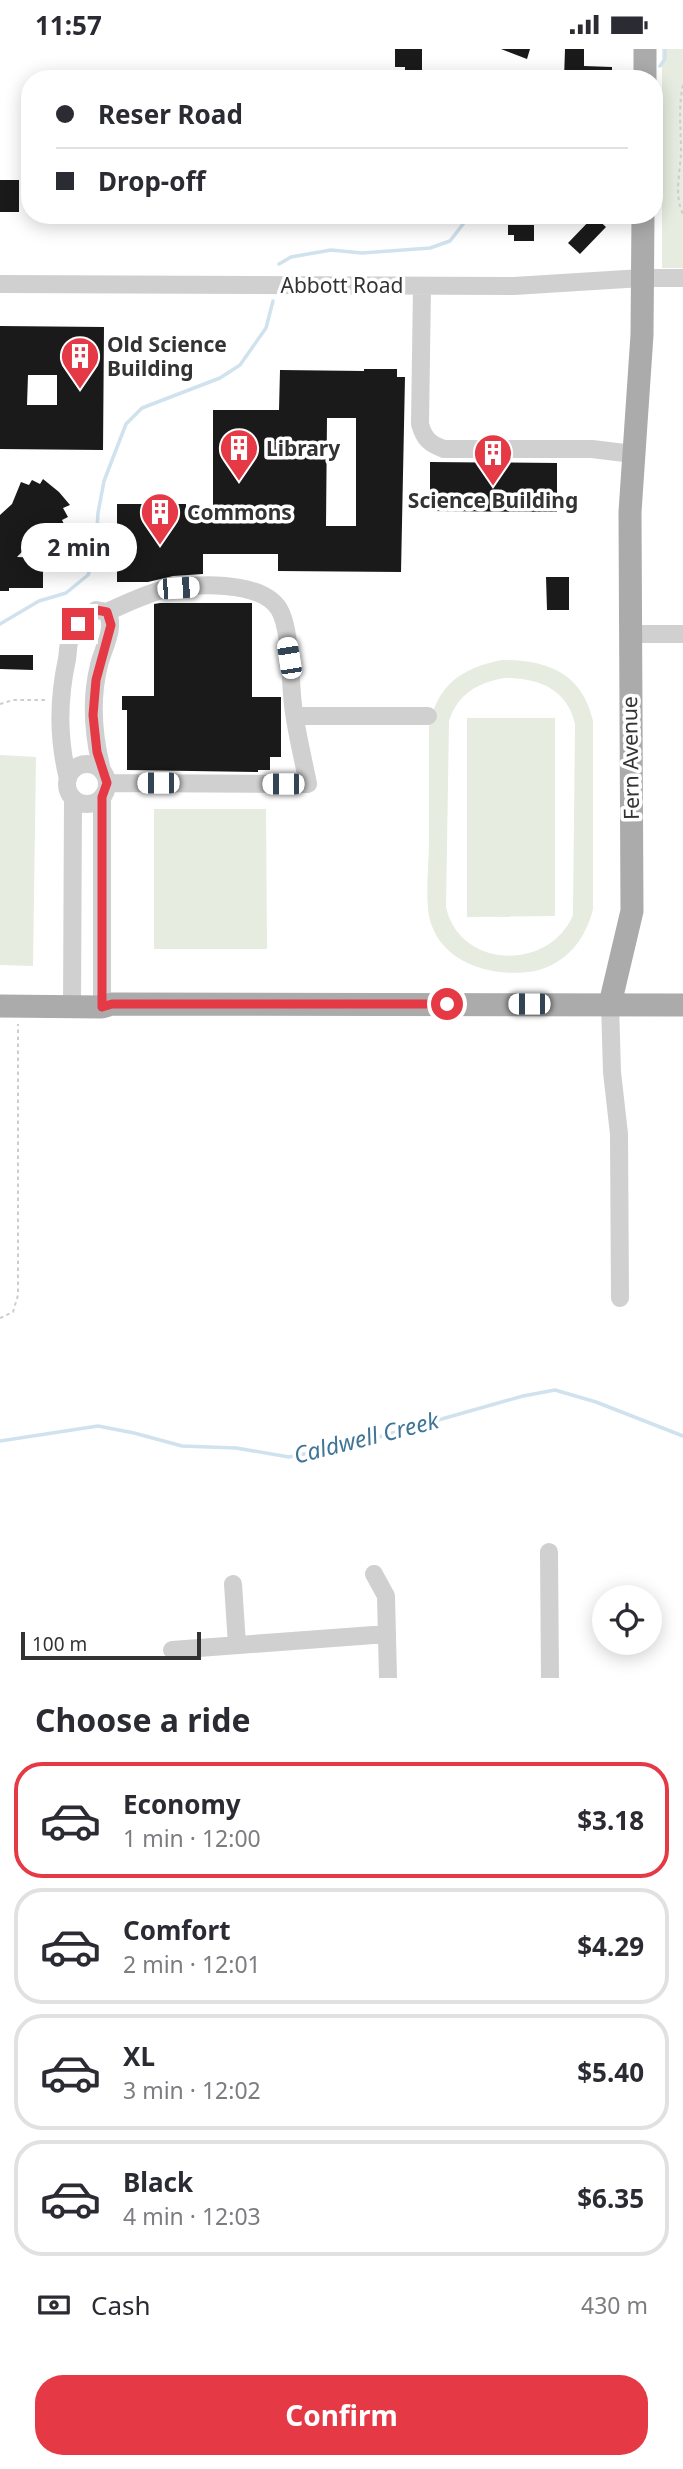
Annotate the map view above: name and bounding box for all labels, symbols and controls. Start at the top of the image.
text: 11:57 [35,7,102,43]
text: Reser Road [98,96,243,132]
text: Drop-off [98,163,205,199]
street label: Abbott Road [280,271,404,299]
place label: Old Science Building [107,330,227,382]
building icon: Old Science Building [59,335,101,390]
building icon: Library [218,427,260,482]
building icon: Science Building [472,432,514,487]
place label: Library [266,434,340,462]
place label: Science Building [408,486,578,514]
building icon: Commons [139,491,181,546]
place label: Commons [187,498,292,526]
callout: 2 min [20,523,136,571]
text: 2 min [47,531,111,563]
car [157,576,200,600]
route end [62,608,94,640]
car [276,636,303,680]
street label: Fern Avenue [615,696,645,820]
car [138,773,180,794]
car [263,774,305,795]
route start [431,988,463,1020]
car [509,994,551,1015]
water label: Caldwell Creek [290,1403,443,1470]
map controls [592,1585,662,1655]
button: locate [592,1585,662,1655]
scale bar [21,1629,201,1661]
text: 100 m [32,1631,87,1657]
text: Choose a ride [35,1698,251,1741]
text: Economy [123,1786,241,1822]
icon: car [39,1789,102,1852]
text: $3.18 [577,1802,644,1838]
text: 1 min · 12:00 [123,1822,261,1854]
text: Comfort [123,1912,231,1948]
icon: car [39,1915,102,1978]
text: $4.29 [577,1928,644,1964]
text: 2 min · 12:01 [123,1948,261,1980]
text: XL [123,2038,155,2074]
icon: car [39,2041,102,2104]
text: $5.40 [577,2054,644,2090]
text: 3 min · 12:02 [123,2074,261,2106]
text: Black [123,2164,193,2200]
icon: car [39,2167,102,2230]
text: $6.35 [577,2180,644,2216]
text: 4 min · 12:03 [123,2200,261,2232]
icon: cash [35,2286,73,2324]
text: Cash [91,2287,151,2323]
text: 430 m [581,2289,648,2321]
button: Confirm [35,2375,648,2455]

